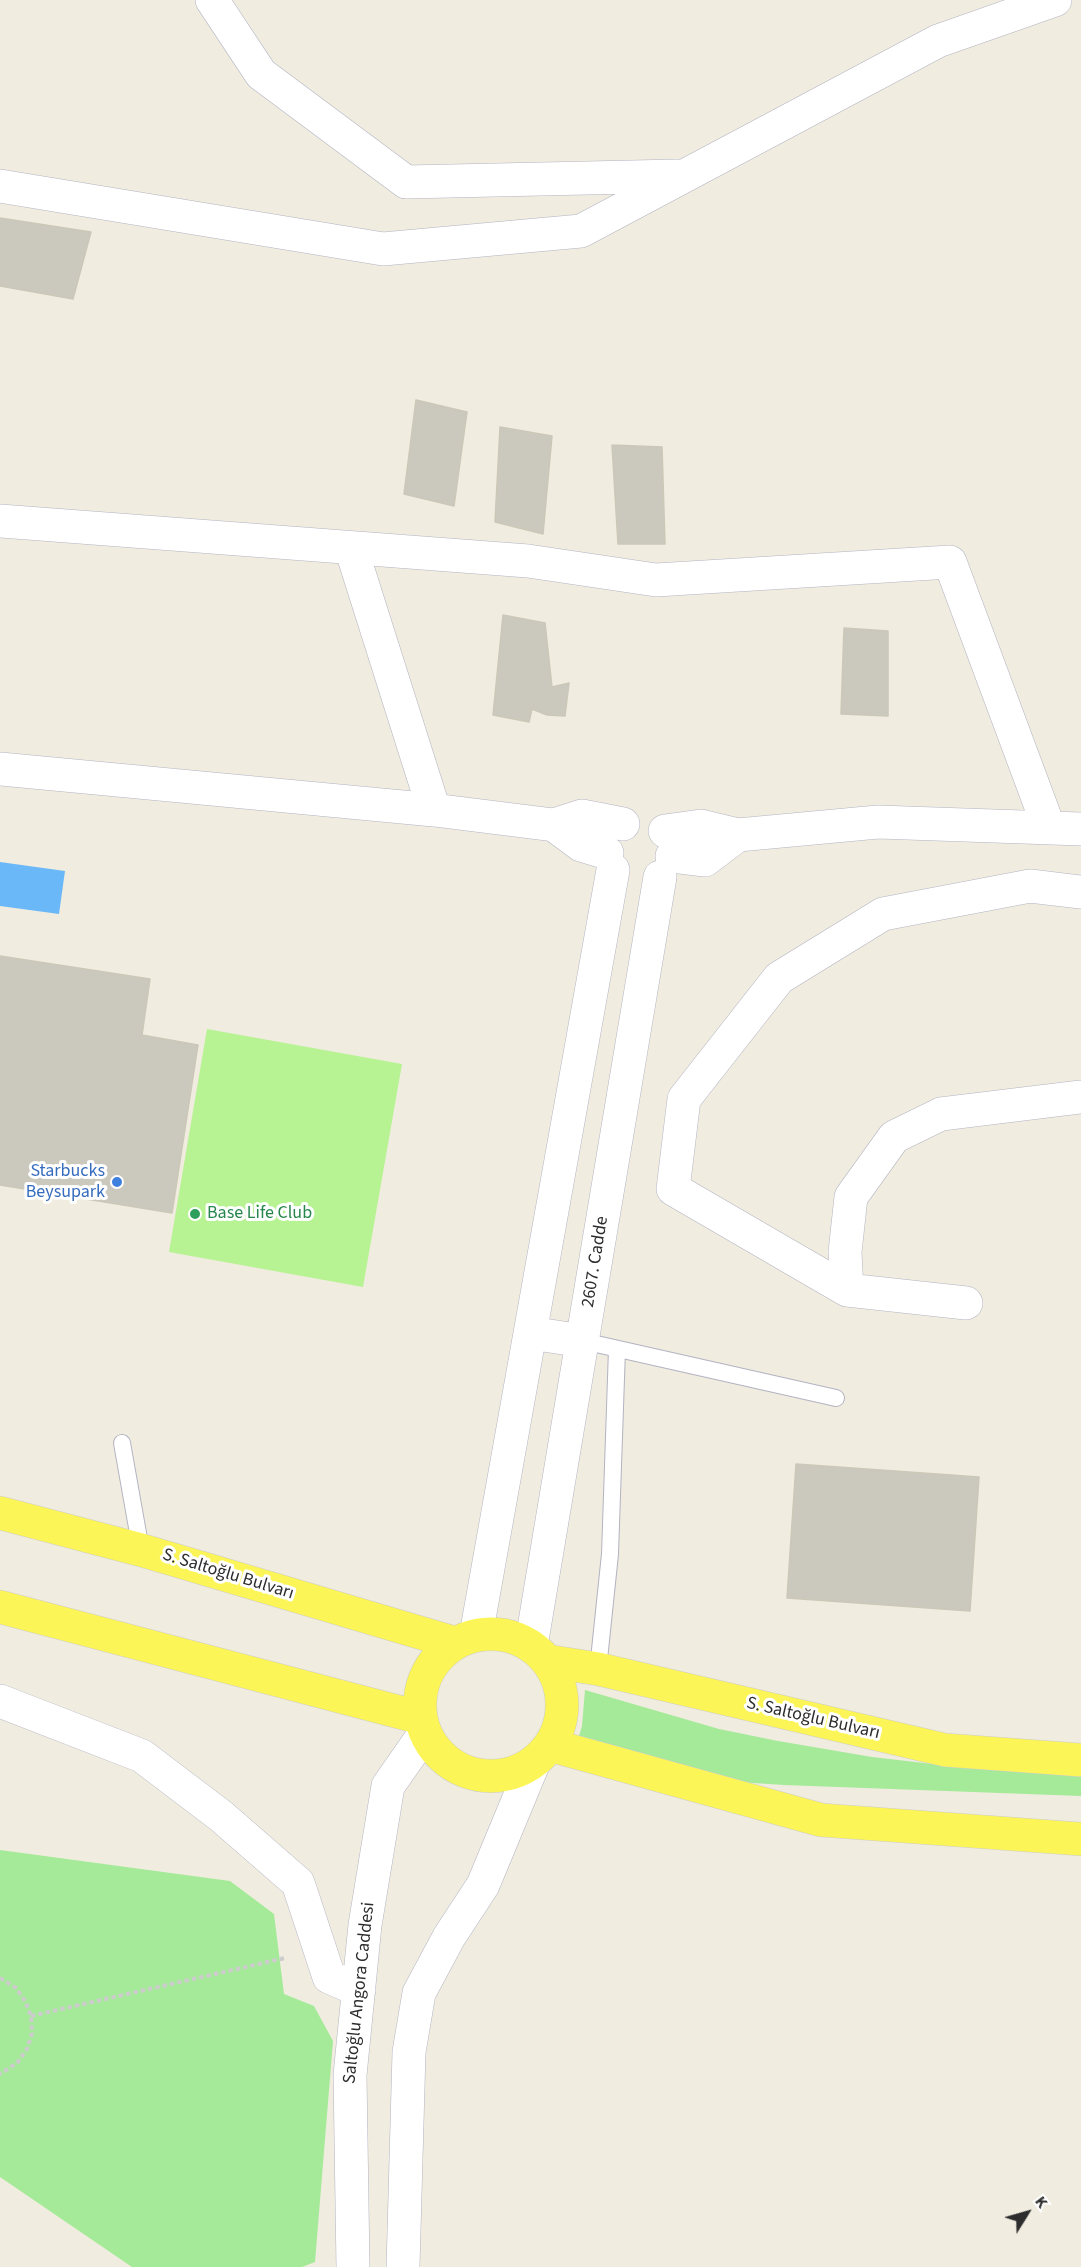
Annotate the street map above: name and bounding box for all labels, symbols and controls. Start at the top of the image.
place label: Starbucks Beysupark [26,1161,105,1204]
marker: Starbucks Beysupark [110,1175,124,1189]
place label: Base Life Club [207,1203,312,1225]
marker: Base Life Club [188,1207,202,1221]
street label: 2607. Cadde [578,1215,614,1309]
street label: S. Saltoğlu Bulvarı [160,1545,296,1605]
street label: S. Saltoğlu Bulvarı [744,1693,882,1745]
street label: Saltoğlu Angora Caddesi [340,1901,380,2085]
north arrow [997,2183,1057,2243]
text: K [1030,2192,1053,2213]

